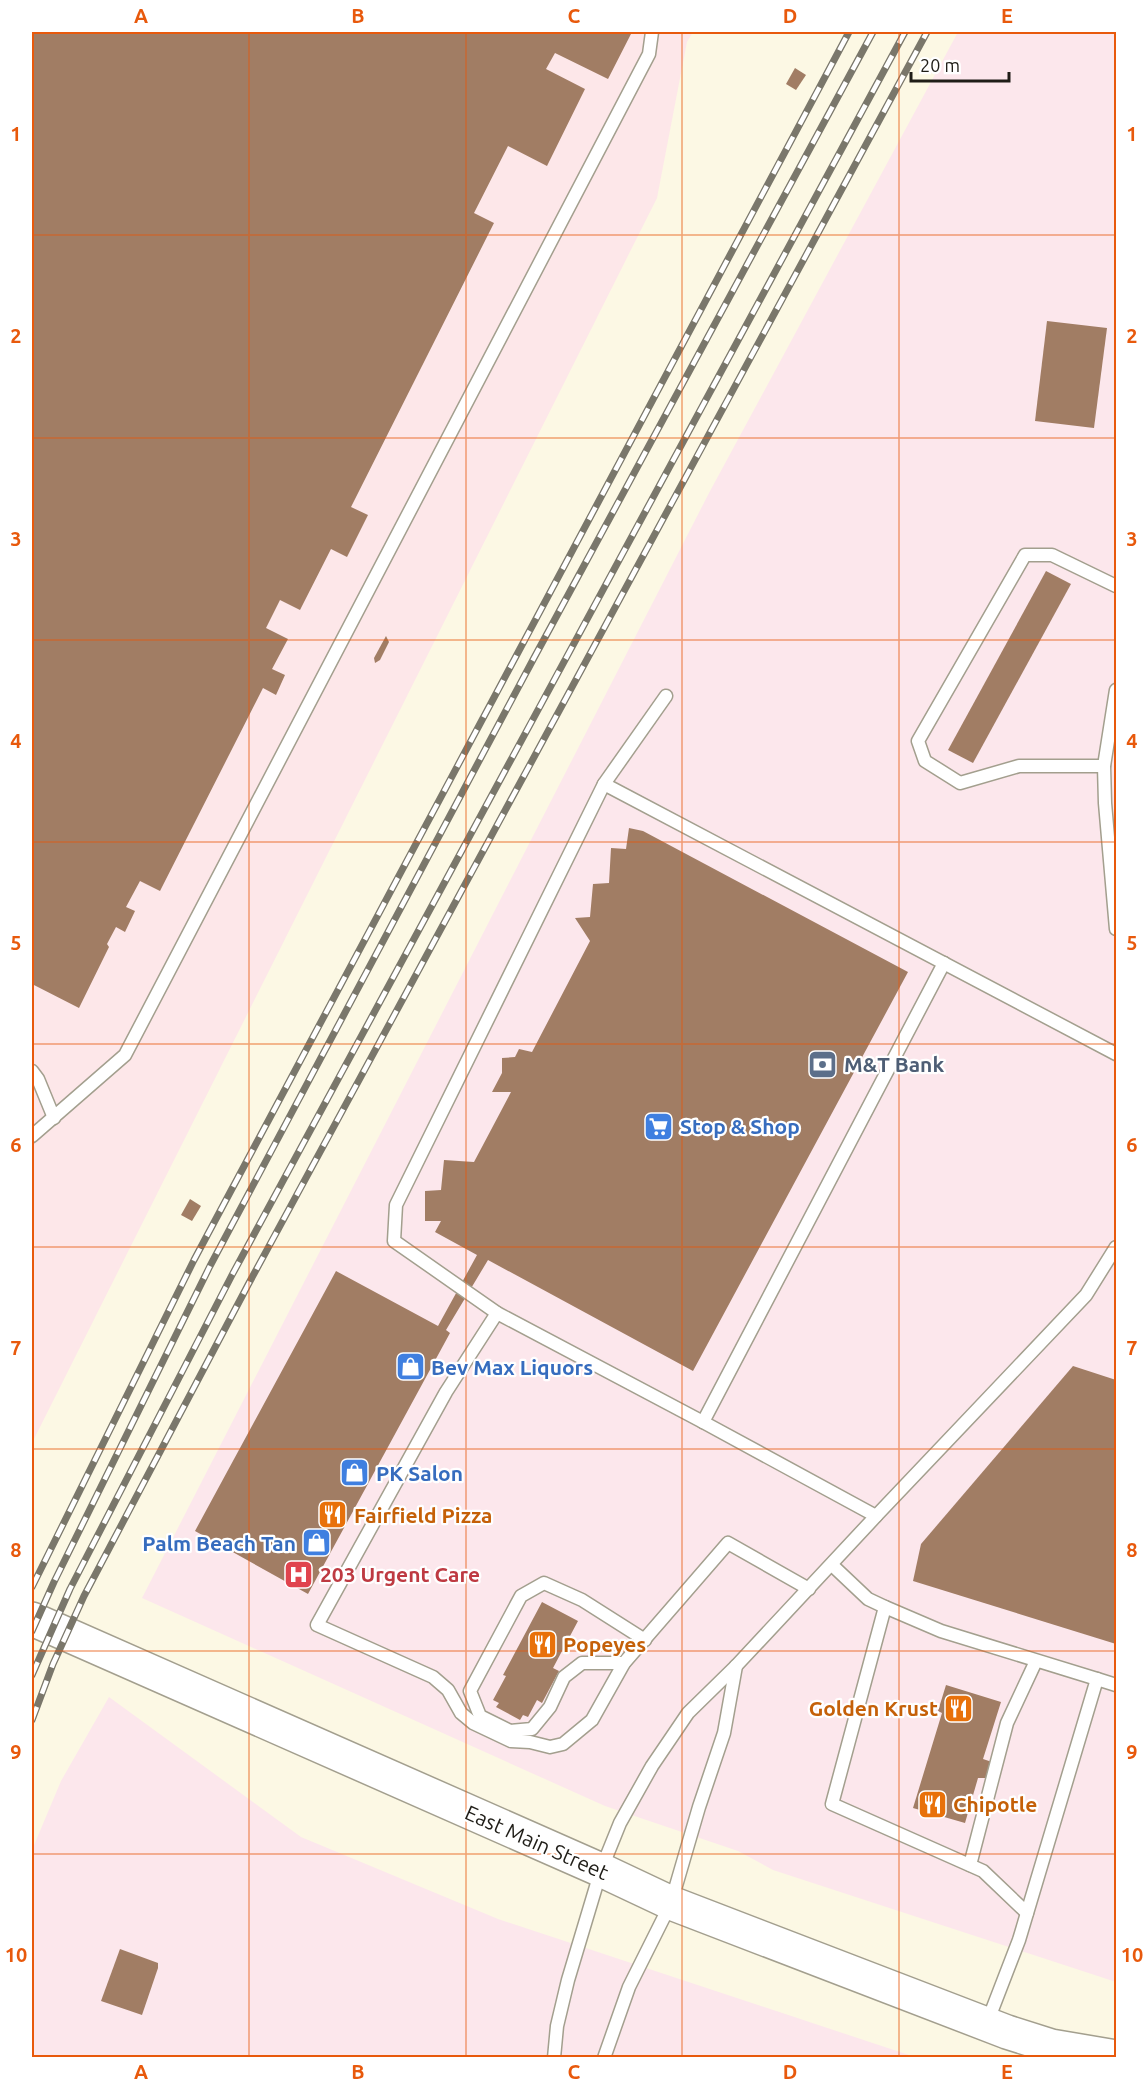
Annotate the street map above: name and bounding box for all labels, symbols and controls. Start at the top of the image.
text: A [134,4,148,27]
text: B [351,4,365,27]
text: C [568,4,581,27]
text: D [783,4,797,27]
text: E [1001,4,1013,27]
scale bar [911,45,1008,83]
text: 20 m [920,55,960,75]
text: 1 [10,122,22,145]
text: 1 [1126,122,1138,145]
text: 2 [10,324,22,347]
text: 2 [1126,324,1138,347]
text: 3 [10,527,22,550]
text: 3 [1126,527,1138,550]
text: 4 [10,729,22,752]
text: 4 [1126,729,1138,752]
text: 5 [10,931,22,954]
text: 5 [1126,931,1138,954]
bank icon: M&T Bank [807,1048,839,1080]
place label: M&T Bank [844,1052,944,1076]
supermarket icon: Stop & Shop [643,1110,675,1142]
place label: Stop & Shop [680,1114,800,1138]
text: 6 [10,1133,22,1156]
text: 6 [1126,1133,1138,1156]
text: 7 [10,1336,22,1359]
text: 7 [1126,1336,1138,1359]
shop icon: Bev Max Liquors [394,1351,426,1383]
place label: Bev Max Liquors [431,1355,593,1379]
shop icon: PK Salon [339,1457,371,1489]
place label: PK Salon [376,1461,463,1485]
restaurant icon: Fairfield Pizza [317,1499,349,1531]
place label: Fairfield Pizza [354,1503,492,1527]
shop icon: Palm Beach Tan [301,1527,333,1559]
place label: Palm Beach Tan [142,1531,296,1555]
text: 8 [10,1538,22,1561]
text: 8 [1126,1538,1138,1561]
hospital icon: 203 Urgent Care [283,1558,315,1590]
place label: 203 Urgent Care [320,1562,480,1586]
restaurant icon: Popeyes [526,1628,558,1660]
place label: Popeyes [563,1632,646,1656]
restaurant icon: Golden Krust [943,1692,975,1724]
place label: Golden Krust [809,1696,938,1720]
text: 9 [10,1740,22,1763]
text: 9 [1126,1740,1138,1763]
restaurant icon: Chipotle [916,1788,948,1820]
place label: Chipotle [953,1792,1037,1816]
street label: East Main Street [462,1800,612,1884]
text: 10 [5,1943,27,1966]
text: 10 [1121,1943,1143,1966]
text: A [134,2060,148,2083]
text: B [351,2060,365,2083]
text: C [568,2060,581,2083]
text: D [783,2060,797,2083]
text: E [1001,2060,1013,2083]

